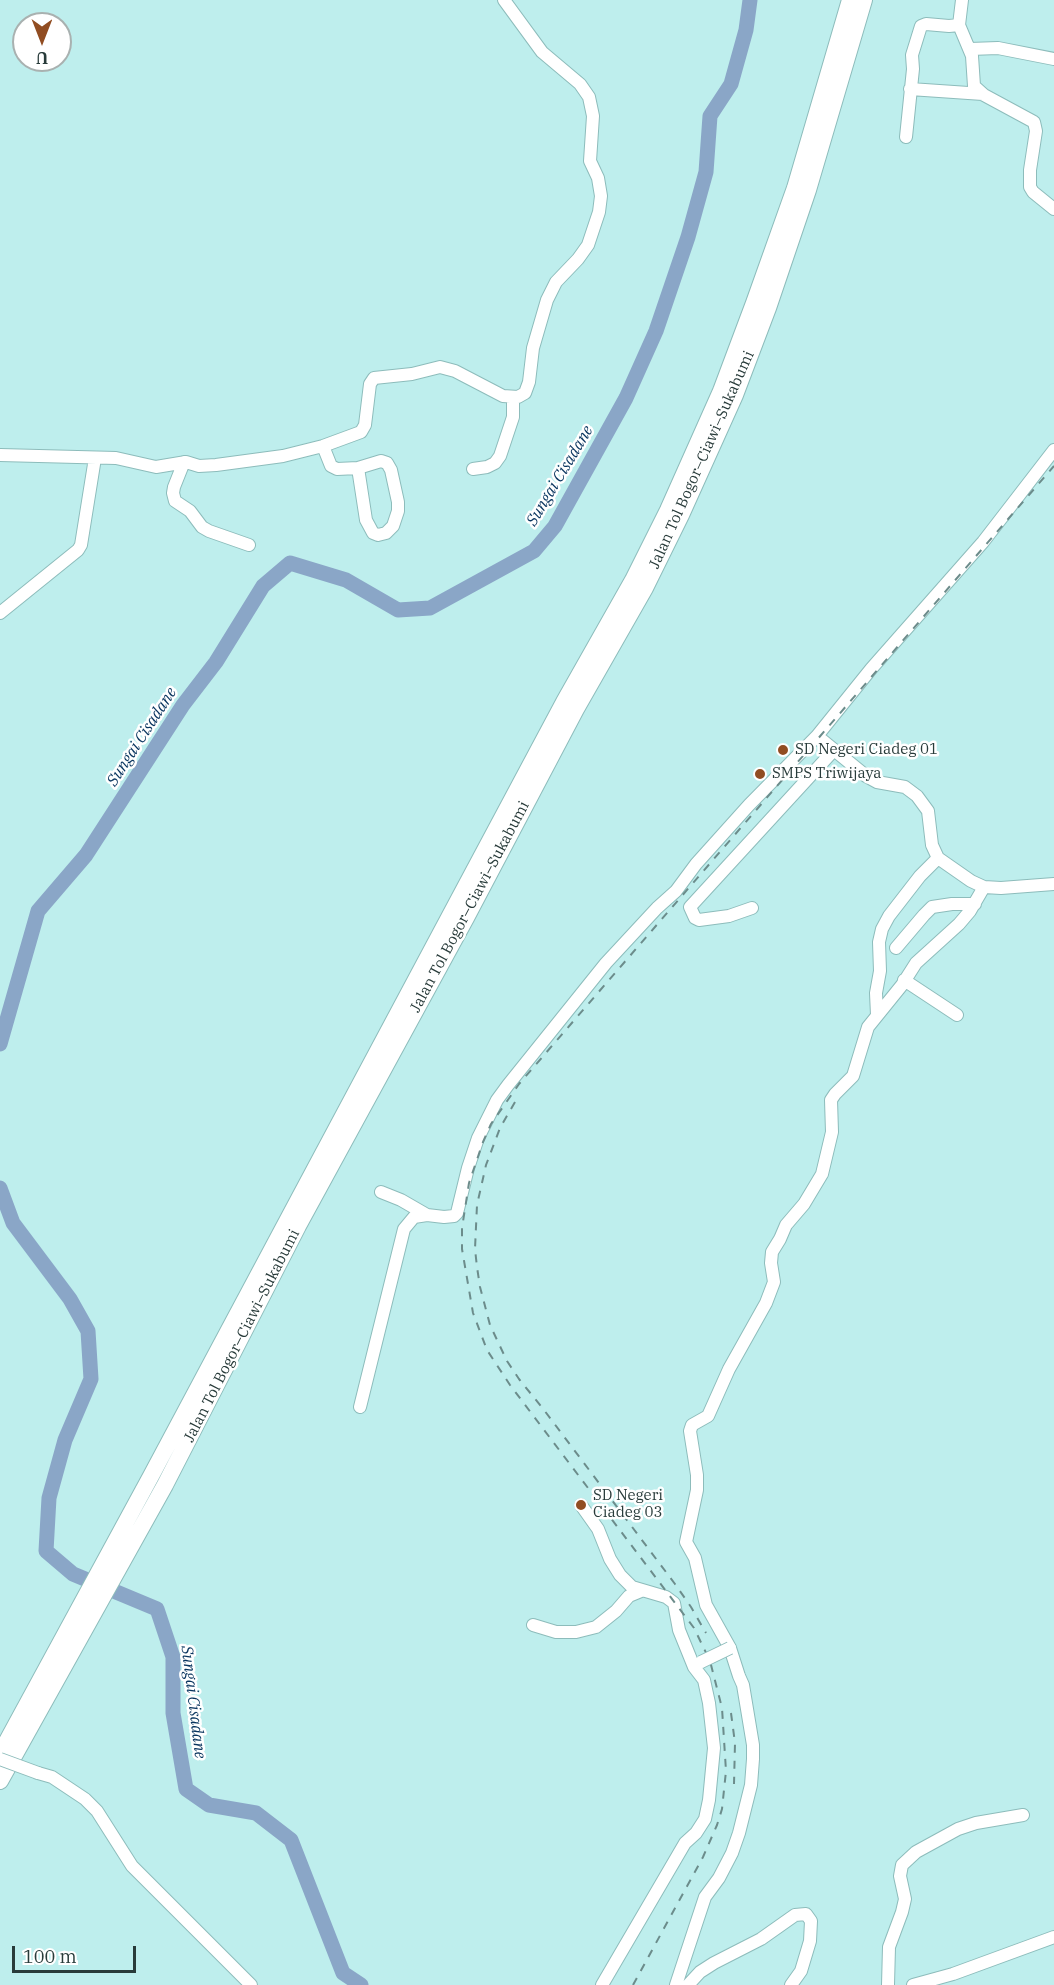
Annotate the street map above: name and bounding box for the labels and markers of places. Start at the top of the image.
place label: SD Negeri Ciadeg 01 [795,741,938,759]
marker: SD Negeri Ciadeg 01 [776,743,790,757]
place label: SMPS Triwijaya [772,765,881,783]
marker: SMPS Triwijaya [753,767,767,781]
place label: SD Negeri Ciadeg 03 [593,1487,663,1522]
marker: SD Negeri Ciadeg 03 [574,1498,588,1512]

